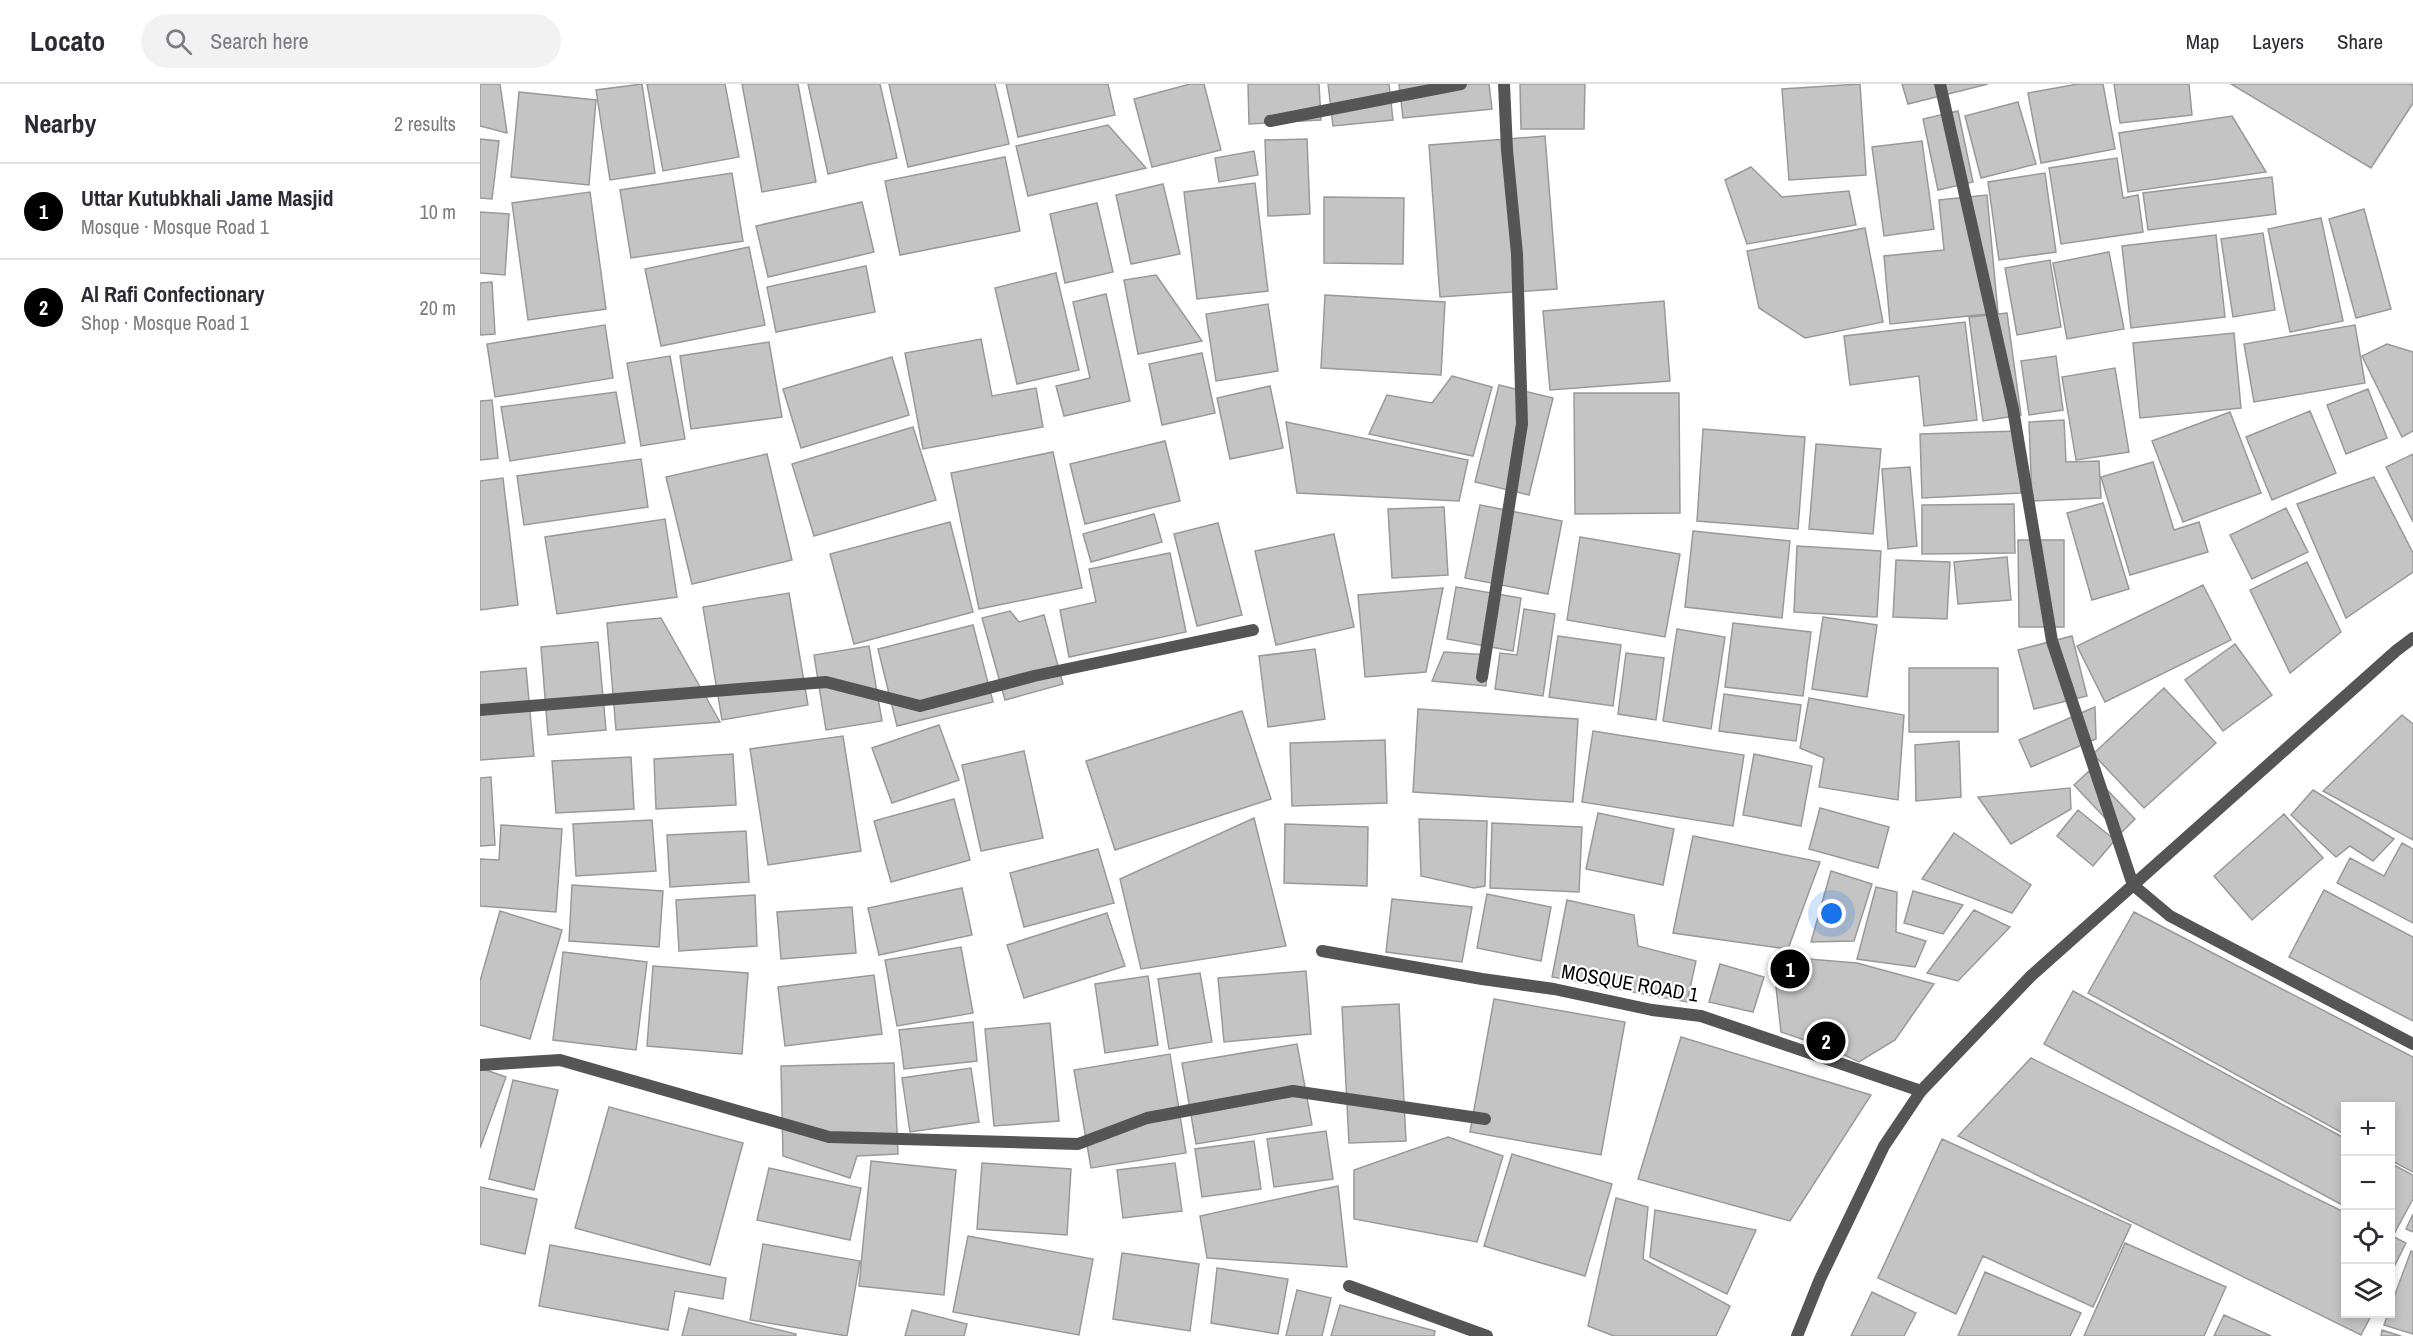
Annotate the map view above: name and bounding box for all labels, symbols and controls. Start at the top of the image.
search box [141,14,561,68]
text: Locato [30,22,105,60]
icon: search [162,25,195,58]
text: Search here [210,26,309,56]
text: Map [2186,27,2219,56]
text: Layers [2252,27,2304,56]
text: Share [2337,27,2383,56]
text: Nearby [24,106,96,141]
text: 2 results [394,110,456,137]
text: Uttar Kutubkhali Jame Masjid [81,183,334,213]
text: 1 [39,198,48,225]
text: 10 m [420,198,456,225]
text: Mosque · Mosque Road 1 [81,213,269,240]
text: Al Rafi Confectionary [81,279,264,309]
text: 2 [39,294,48,321]
text: 20 m [420,294,456,321]
text: Shop · Mosque Road 1 [81,309,249,336]
your location [1817,899,1846,928]
pin: 1 [1770,946,1810,992]
street label: MOSQUE ROAD 1 [1560,957,1701,1008]
pin: 2 [1806,1018,1846,1064]
map controls [2341,1102,2395,1318]
button: + [2341,1102,2395,1156]
button: − [2341,1156,2395,1210]
button: locate [2341,1210,2395,1264]
button: layers [2341,1264,2395,1318]

